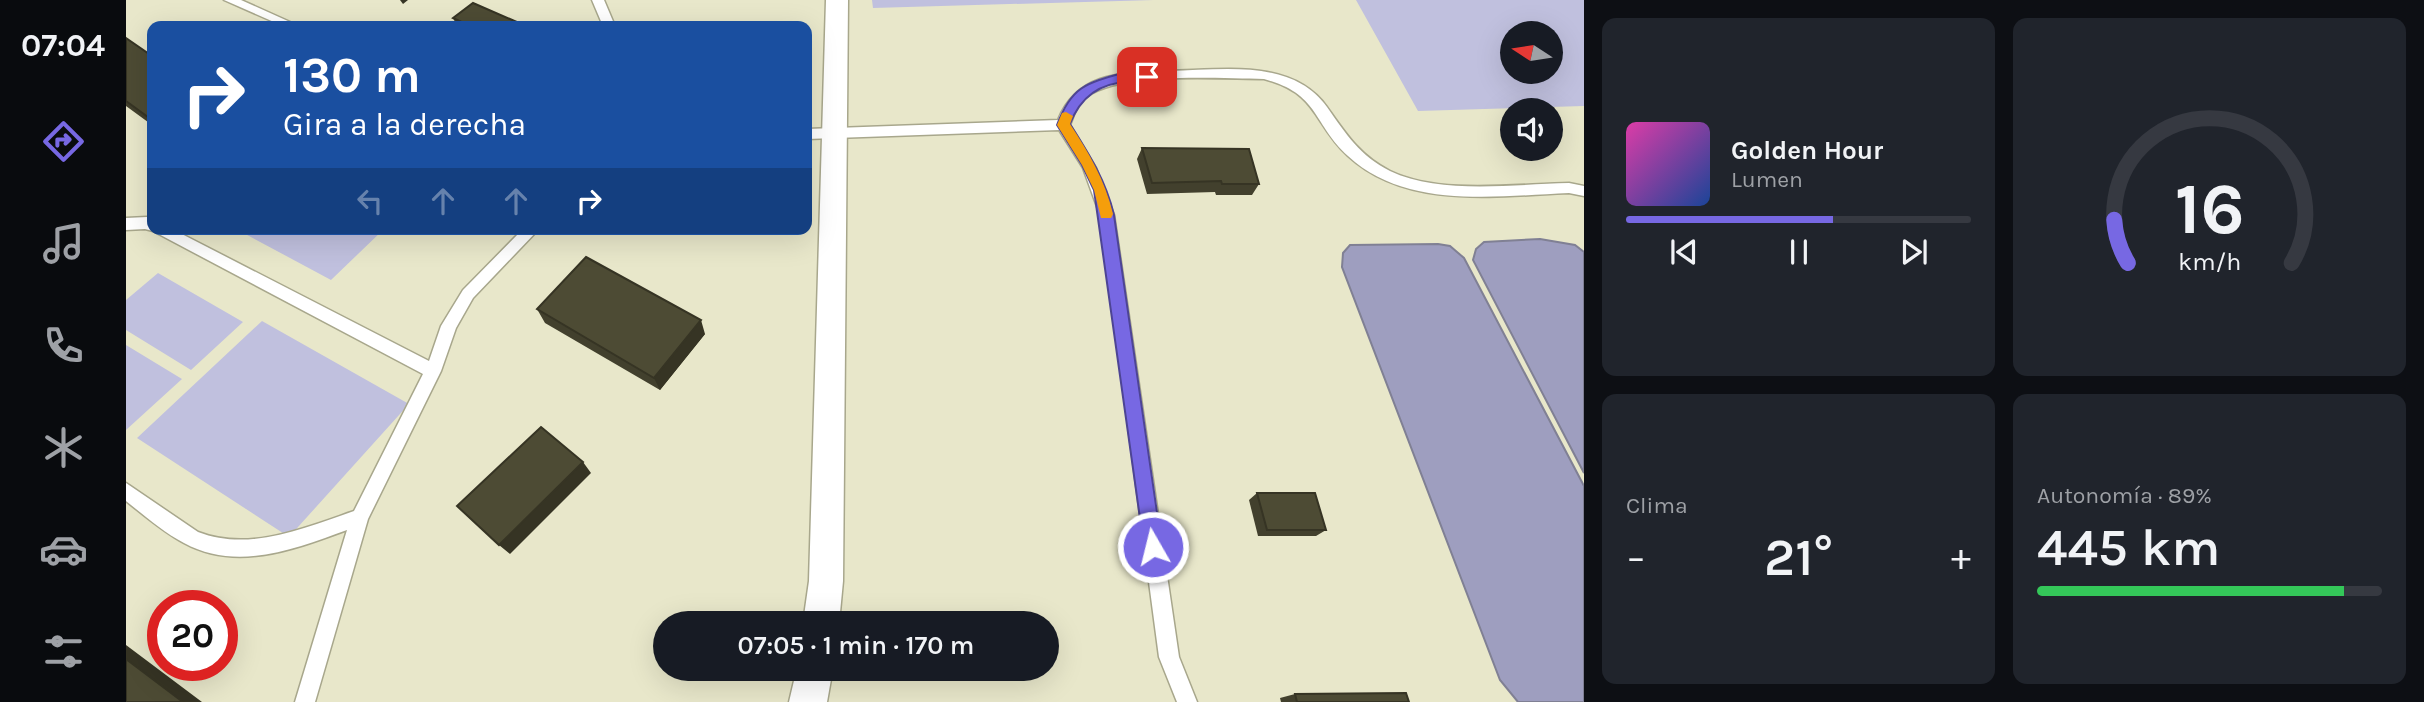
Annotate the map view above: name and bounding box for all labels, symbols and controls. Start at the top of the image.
north arrow [1500,21,1563,84]
map controls [1500,21,1563,161]
text: 07:04 [21,27,105,64]
text: 130 m [283,47,421,104]
pin [1117,47,1177,107]
icon: right [168,49,259,140]
icon: arrive [1128,58,1166,96]
button: sound [1500,98,1563,161]
text: Gira a la derecha [283,106,526,143]
icon: directions [39,117,88,166]
text: Golden Hour [1731,135,1883,166]
text: Lumen [1731,166,1803,193]
text: 16 [2174,166,2245,251]
icon: left [351,182,389,220]
icon: ahead [424,182,462,220]
icon: ahead [497,182,535,220]
icon: right [570,182,608,220]
icon: music [39,219,88,268]
icon: previous [1665,233,1703,271]
icon: pause [1780,233,1818,271]
icon: next [1895,233,1933,271]
text: km/h [2178,247,2241,276]
icon: phone [39,321,88,370]
icon: climate [39,423,88,472]
text: Autonomía · 89% [2037,482,2212,509]
text: Clima [1626,492,1688,519]
position arrow [1116,510,1190,584]
text: 445 km [2037,517,2220,578]
icon: car [39,525,88,574]
text: 21° [1764,527,1833,588]
text: − [1626,535,1646,580]
text: + [1951,535,1971,580]
speed limit sign: 20 [147,590,238,681]
icon: filters [39,627,88,676]
text: 07:05 · 1 min · 170 m [738,630,974,661]

